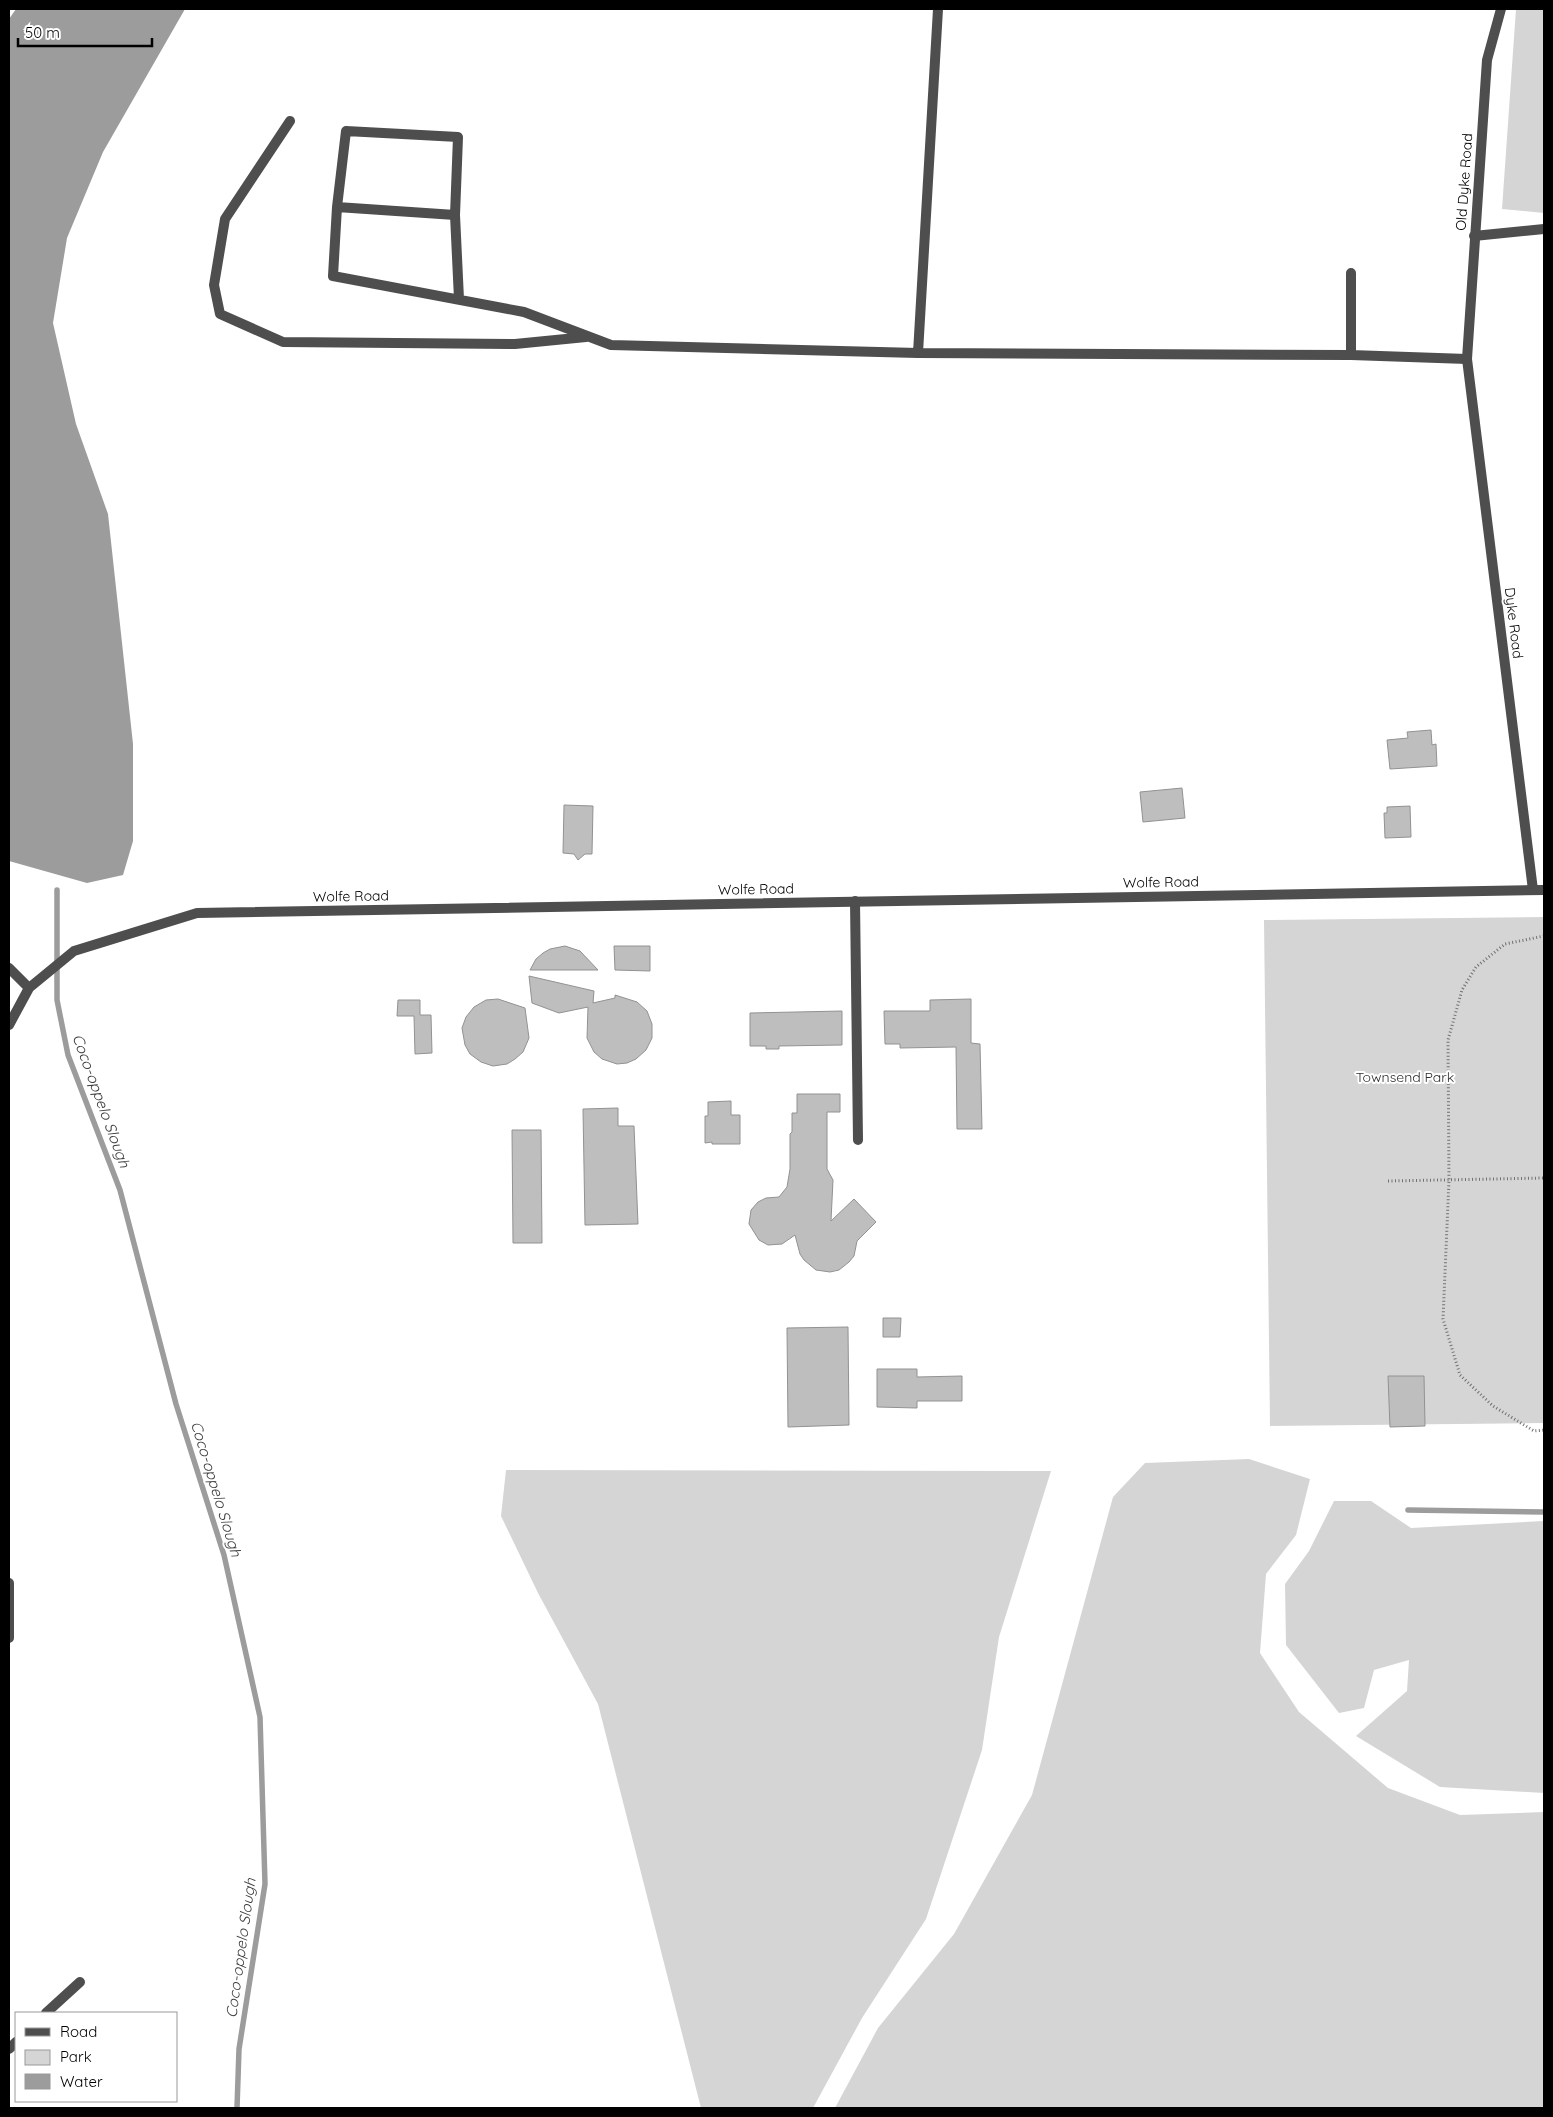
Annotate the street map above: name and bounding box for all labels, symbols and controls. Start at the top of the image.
scale bar [18,15,151,47]
text: 50 m [25,23,60,42]
street label: Old Dyke Road [1452,133,1476,231]
street label: Dyke Road [1501,586,1527,660]
street label: Wolfe Road [1123,872,1199,892]
street label: Wolfe Road [718,879,794,899]
street label: Wolfe Road [313,886,389,906]
water label: Coco-oppelo Slough [68,1031,135,1171]
park label: Townsend Park [1356,1068,1454,1086]
water label: Coco-oppelo Slough [187,1419,246,1559]
water label: Coco-oppelo Slough [221,1876,260,2019]
legend [15,2012,178,2102]
text: Road [60,2022,97,2041]
text: Park [60,2047,92,2066]
text: Water [60,2072,103,2091]

